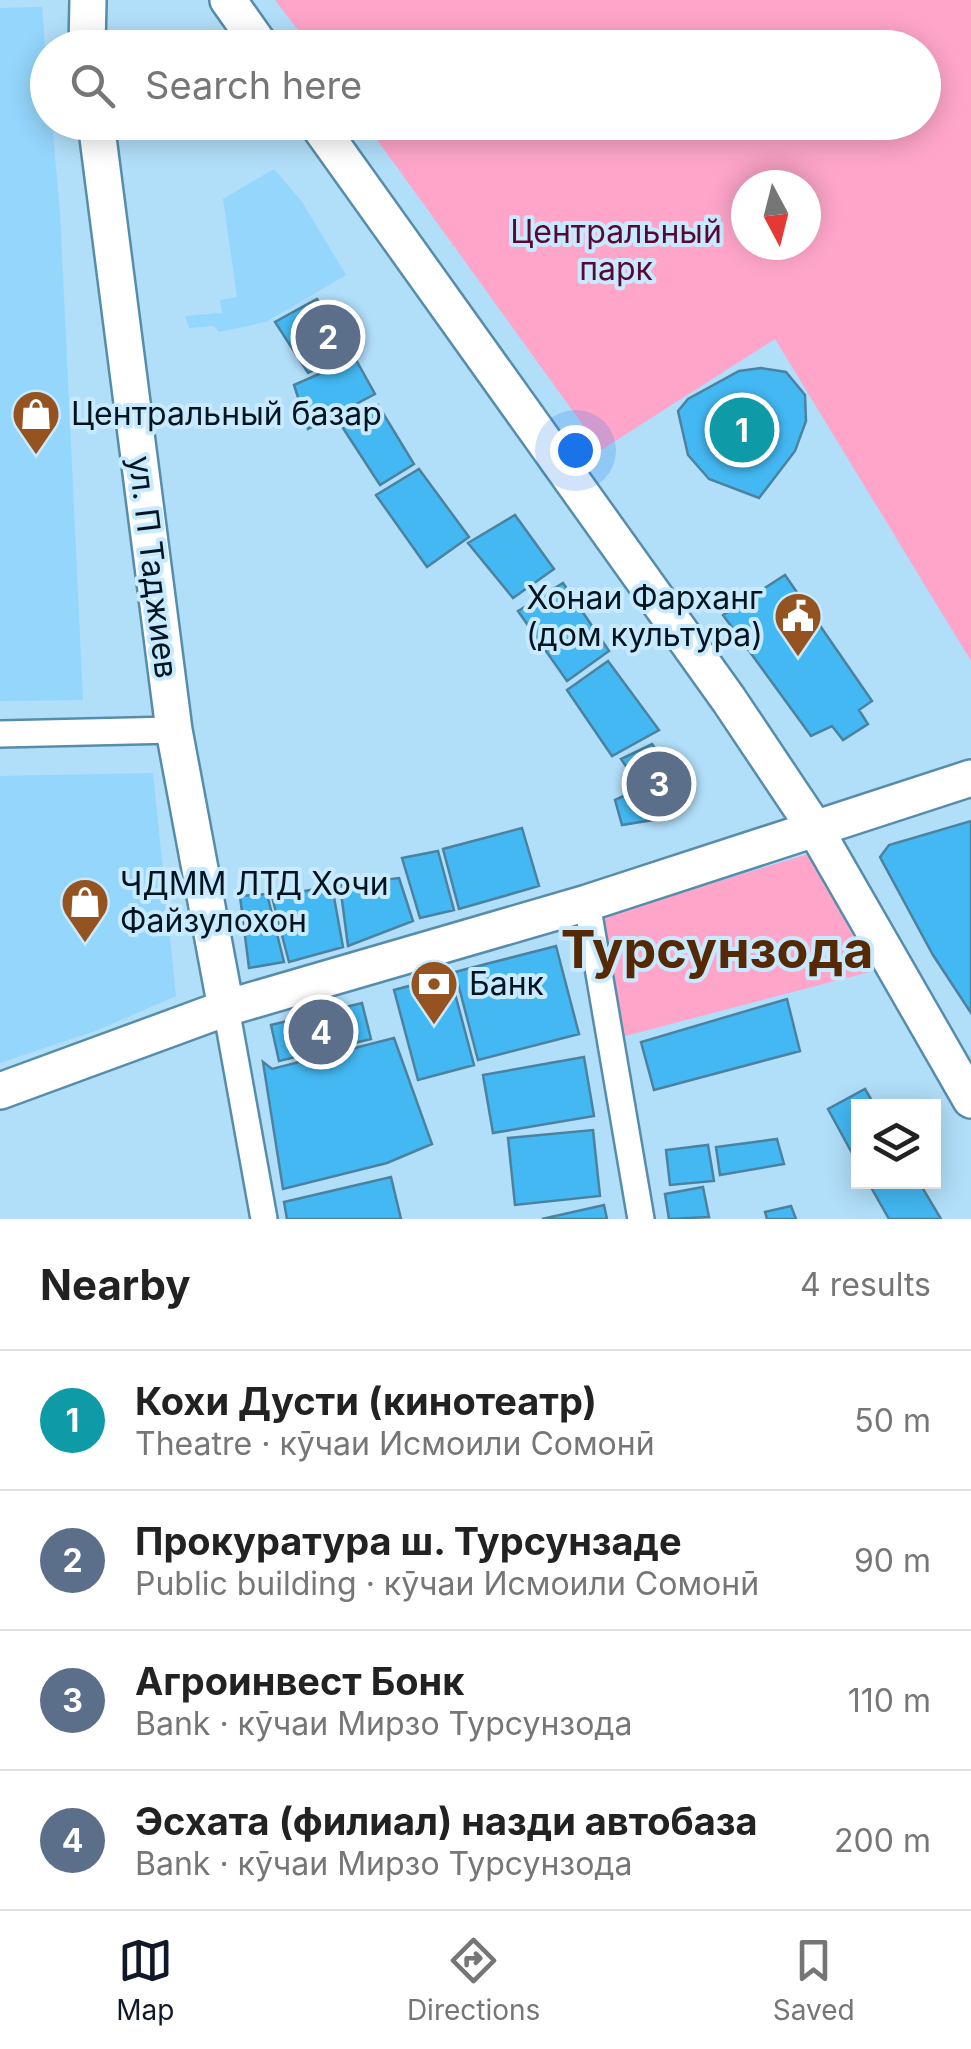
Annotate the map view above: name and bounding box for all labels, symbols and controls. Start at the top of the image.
search box [30,30,941,140]
icon: search [65,58,120,113]
text: Search here [145,62,362,108]
north arrow [731,170,821,260]
park label: Центральный парк [510,212,722,288]
pin: 2 [296,300,360,374]
shop icon: Центральный базар [10,388,62,456]
pin: 1 [710,392,774,468]
place label: Центральный базар [71,394,382,433]
your location [550,425,601,476]
street label: ул. П Таджиев [120,453,186,680]
place label: Хонаи Фарханг (дом культура) [526,578,763,654]
public building icon: Хонаи Фарханг (дом культура) [772,590,824,658]
pin: 3 [626,746,692,822]
place label: ЧДММ ЛТД Хочи Файзулохон [120,864,389,940]
shop icon: ЧДММ ЛТД Хочи Файзулохон [59,876,111,944]
district label: Турсунзода [561,918,873,981]
bank icon: Банк [408,958,460,1026]
place label: Банк [469,964,544,1003]
pin: 4 [288,994,354,1070]
map controls [851,1099,941,1189]
button: layers [851,1099,941,1189]
text: Nearby [40,1259,191,1310]
text: 4 results [800,1265,931,1304]
text: Кохи Дусти (кинотеатр) [135,1378,597,1424]
text: 1 [66,1401,79,1440]
text: 50 m [854,1401,931,1440]
text: Theatre · кӯчаи Исмоили Сомонӣ [135,1424,655,1463]
text: Прокуратура ш. Турсунзаде [135,1518,682,1564]
text: 2 [62,1541,83,1580]
text: 90 m [854,1541,931,1580]
text: Public building · кӯчаи Исмоили Сомонӣ [135,1564,759,1603]
text: Агроинвест Бонк [135,1658,464,1704]
text: 3 [62,1681,83,1720]
text: 110 m [848,1681,931,1720]
text: Bank · кӯчаи Мирзо Турсунзода [135,1704,632,1743]
text: Эсхата (филиал) назди автобаза [135,1798,758,1844]
text: 4 [62,1821,83,1860]
text: 200 m [834,1821,931,1860]
text: Bank · кӯчаи Мирзо Турсунзода [135,1844,632,1883]
tab: Map [116,1933,174,2027]
tab: Directions [407,1933,540,2027]
tab: Saved [773,1933,855,2027]

